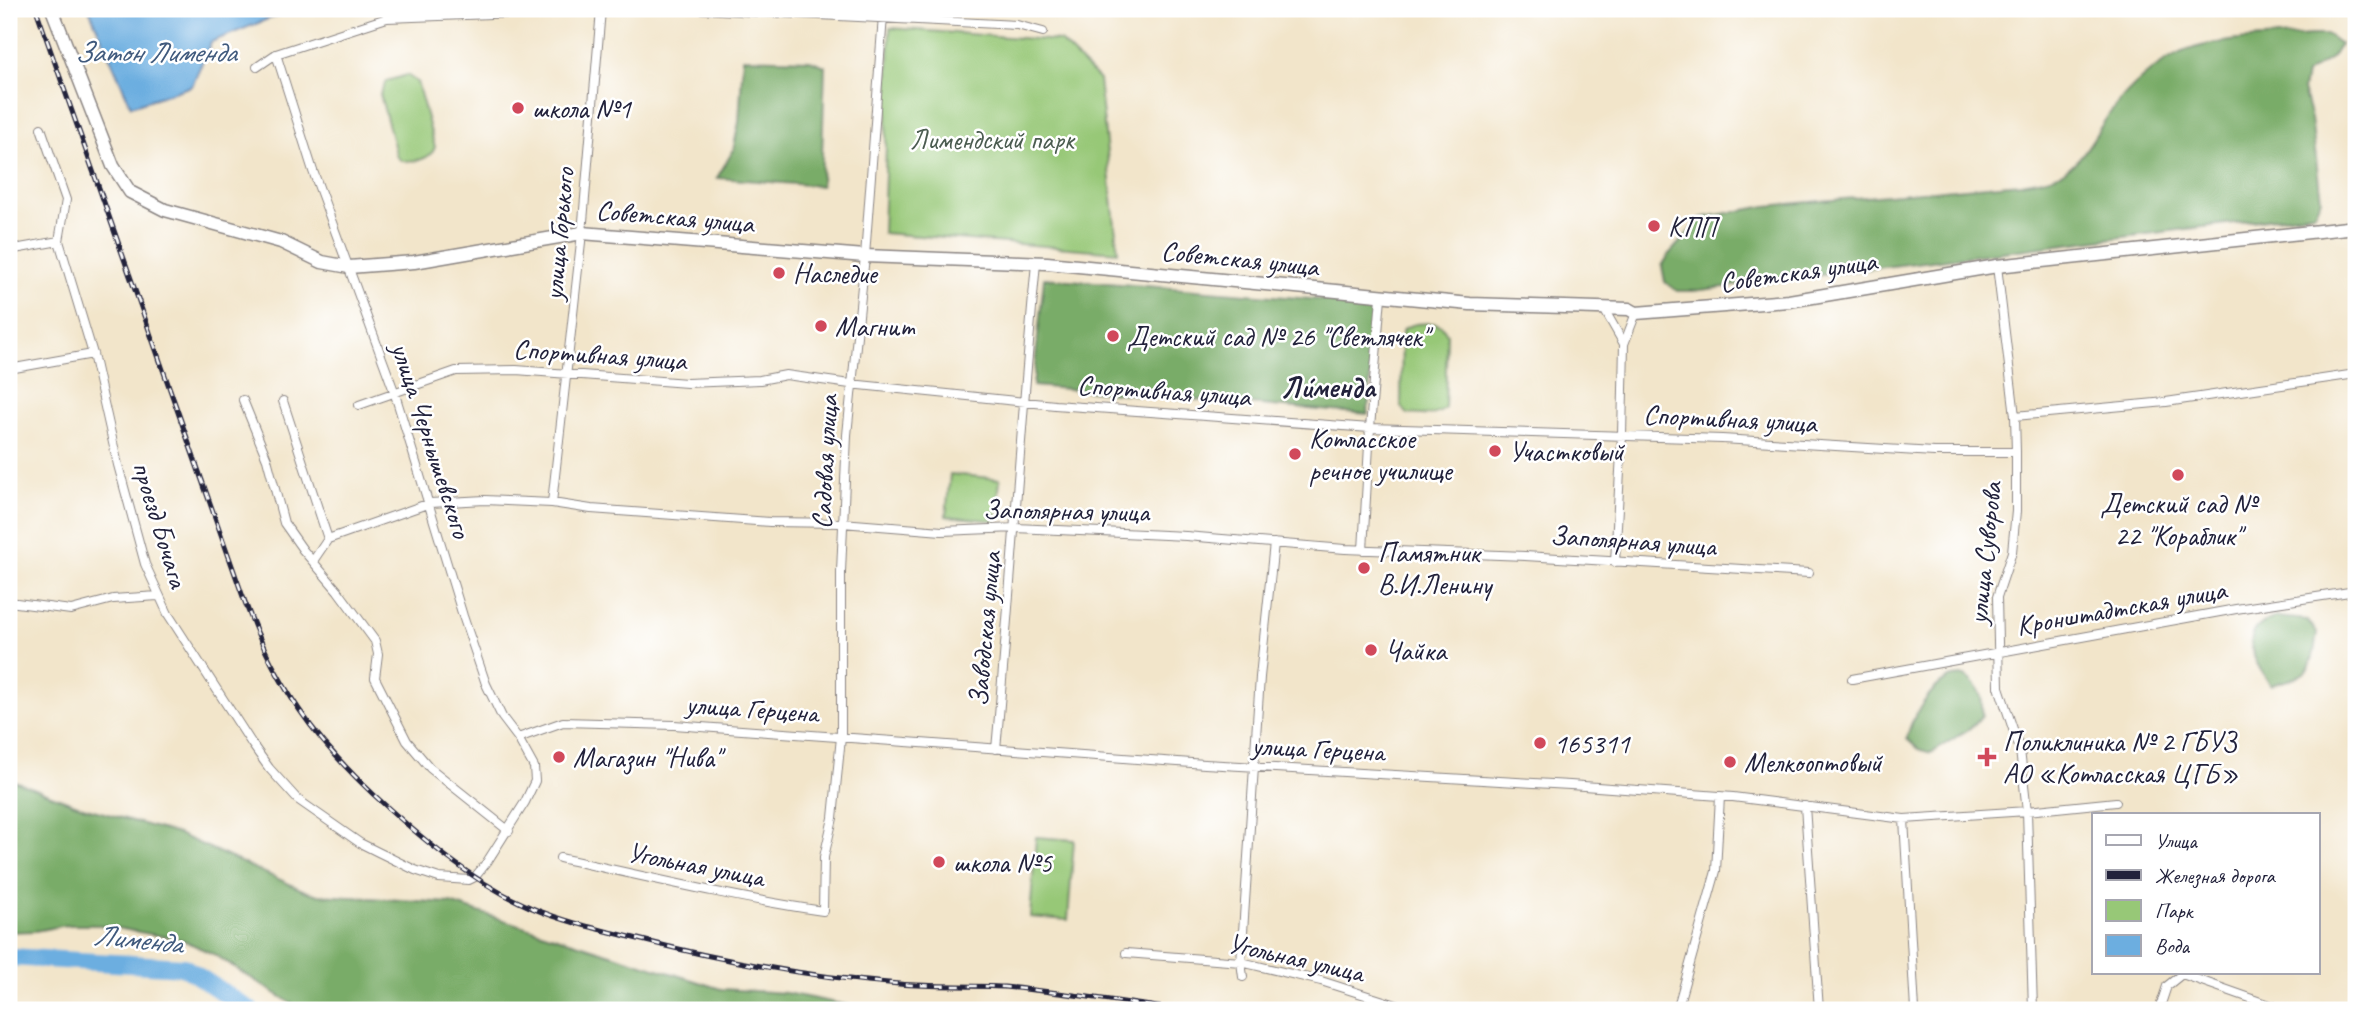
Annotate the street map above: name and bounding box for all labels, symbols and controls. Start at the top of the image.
water label: Затон Лименда [74,33,239,71]
place label: школа №1 [532,91,632,126]
marker: школа №1 [510,100,526,116]
park label: Лимендский парк [910,122,1076,157]
street label: улица Горького [535,164,582,304]
street label: Советская улица [595,192,757,241]
place label: КПП [1668,209,1721,244]
marker: КПП [1646,218,1662,234]
street label: Советская улица [1160,233,1322,284]
street label: Советская улица [1717,243,1880,300]
place label: Наследие [793,256,878,291]
marker: Наследие [771,265,787,281]
place label: Магнит [835,309,916,344]
marker: Магнит [813,318,829,334]
place label: Детский сад № 26 "Светлячек" [1127,319,1433,354]
marker: Детский сад № 26 "Светлячек" [1105,328,1121,344]
street label: Спортивная улица [512,331,689,378]
street label: улица Чернышевского [383,336,480,544]
street label: Спортивная улица [1076,367,1253,414]
district label: Ли́менда [1281,368,1377,406]
street label: Садовая улица [804,392,846,530]
street label: Спортивная улица [1643,396,1819,441]
place label: Котласское речное училище [1309,421,1453,488]
place label: Участковый [1509,434,1625,469]
marker: Участковый [1487,443,1503,459]
marker: Котласское речное училище [1287,446,1303,462]
street label: проезд Бочага [125,457,197,593]
marker: Детский сад № 22 "Кораблик" [2170,467,2186,483]
street label: улица Суворова [1959,478,2010,628]
place label: Детский сад № 22 "Кораблик" [2100,486,2260,553]
street label: Заполярная улица [983,492,1151,529]
street label: Заполярная улица [1549,517,1719,564]
place label: Памятник В.И.Ленину [1378,535,1494,602]
street label: Заводская улица [960,548,1009,708]
marker: Памятник В.И.Ленину [1356,560,1372,576]
street label: Кронштадтская улица [2014,572,2230,643]
place label: Чайка [1385,633,1448,668]
marker: Чайка [1363,642,1379,658]
street label: улица Герцена [683,686,822,731]
place label: Поликлиника № 2 ГБУЗ АО «Котласская ЦГБ» [2003,724,2238,791]
place label: 165311 [1554,726,1631,761]
street label: улица Герцена [1249,727,1388,770]
marker: 165311 [1532,735,1548,751]
place label: Магазин "Нива" [573,740,726,775]
place label: Мелкооптовый [1744,745,1883,780]
marker: Поликлиника № 2 ГБУЗ АО «Котласская ЦГБ» [1977,747,1997,767]
marker: Магазин "Нива" [551,749,567,765]
marker: Мелкооптовый [1722,754,1738,770]
legend [2092,813,2320,974]
text: Улица [2155,828,2198,854]
street label: Угольная улица [625,834,770,895]
place label: школа №5 [953,845,1053,880]
marker: школа №5 [931,854,947,870]
text: Железная дорога [2155,863,2276,889]
text: Парк [2155,898,2195,924]
water label: Лименда [92,915,188,963]
street label: Угольная улица [1225,925,1370,991]
text: Вода [2155,933,2191,959]

